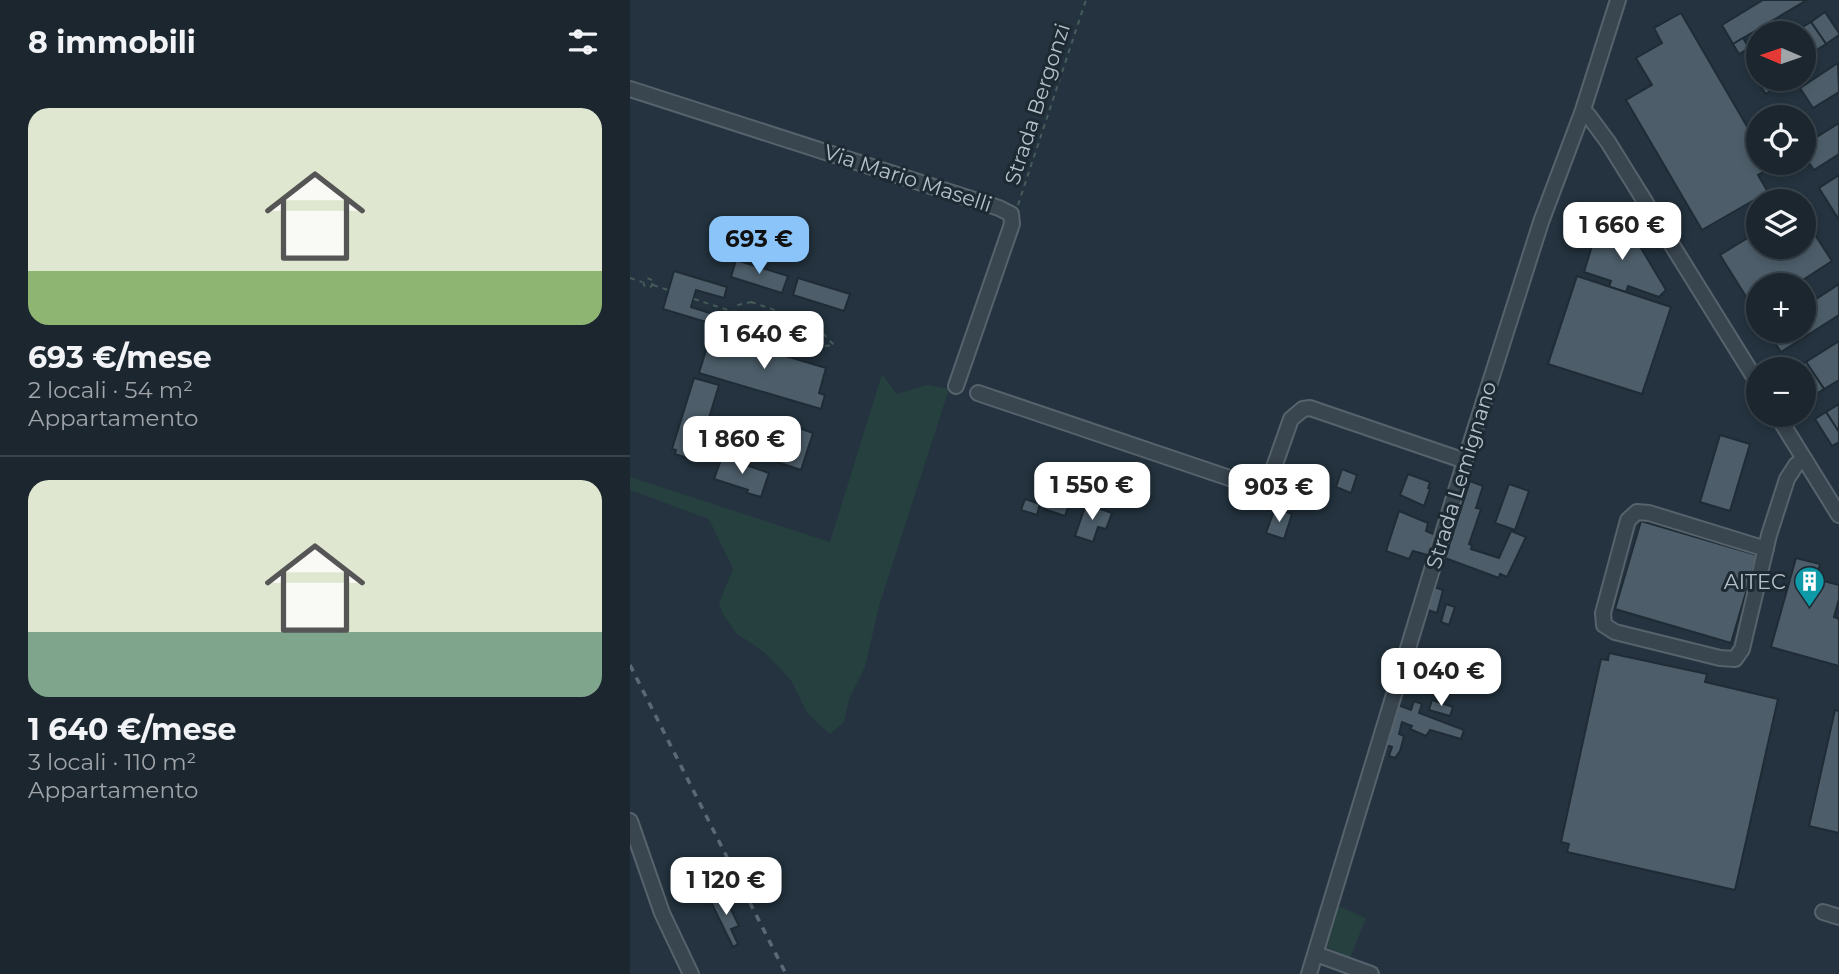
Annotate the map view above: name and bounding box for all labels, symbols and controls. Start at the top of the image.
street label: Strada Bergonzi [999,20,1075,188]
north arrow [1746,21,1816,91]
map controls [1746,21,1816,427]
icon: filters [564,23,602,61]
text: 8 immobili [28,24,196,61]
button: locate [1746,105,1816,175]
street label: Via Mario Maselli [821,139,995,217]
icon: home [252,153,378,279]
button: layers [1746,189,1816,259]
pin: 1 660 € [1557,202,1687,262]
text: 1 660 € [1579,211,1665,239]
pin: 693 € [710,216,808,276]
text: 693 € [725,225,793,253]
button: + [1746,273,1816,343]
pin: 1 640 € [699,312,829,371]
text: 1 640 € [721,320,807,348]
text: 693 €/mese [28,339,212,376]
button: − [1746,357,1816,427]
text: 2 locali · 54 m² [28,376,193,404]
street label: Strada Lemignano [1421,378,1501,572]
text: Appartamento [28,404,198,432]
pin: 1 860 € [677,416,807,476]
text: 1 860 € [699,425,785,453]
pin: 1 550 € [1027,462,1157,522]
pin: 903 € [1230,464,1328,524]
text: 1 550 € [1050,471,1134,499]
text: 903 € [1245,473,1313,501]
icon: home [252,525,378,651]
building icon: AITEC [1792,564,1826,608]
place label: AITEC [1724,569,1786,594]
pin: 1 040 € [1376,648,1506,708]
text: 1 040 € [1397,657,1485,685]
text: 1 640 €/mese [28,711,236,748]
text: 3 locali · 110 m² [28,748,197,776]
text: Appartamento [28,776,198,804]
pin: 1 120 € [661,858,791,917]
text: 1 120 € [687,866,765,894]

